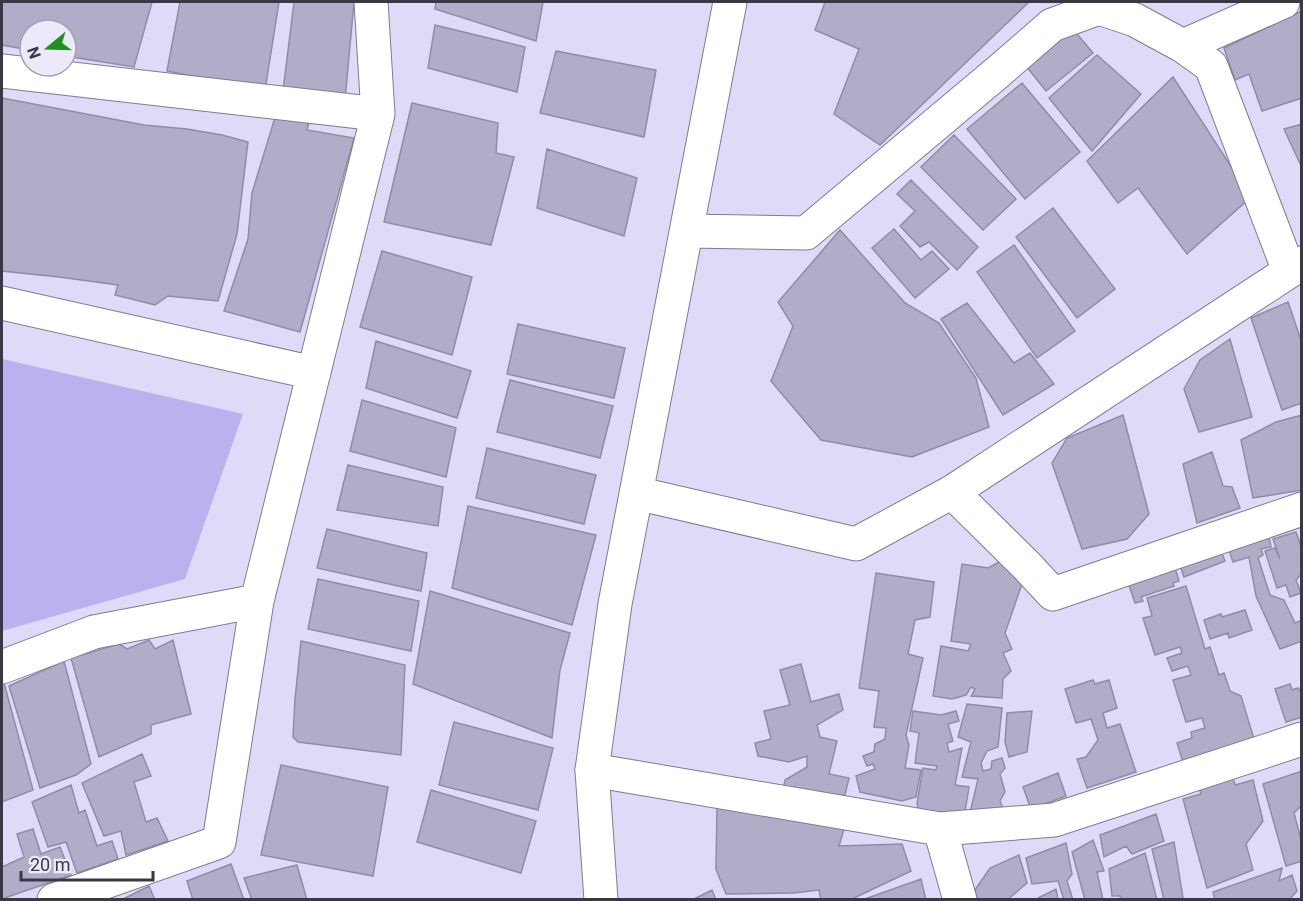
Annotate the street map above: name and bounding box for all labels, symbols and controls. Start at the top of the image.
north arrow [18,18,78,78]
text: N [23,44,45,61]
scale bar [21,844,153,882]
text: 20 m [30,854,70,875]

